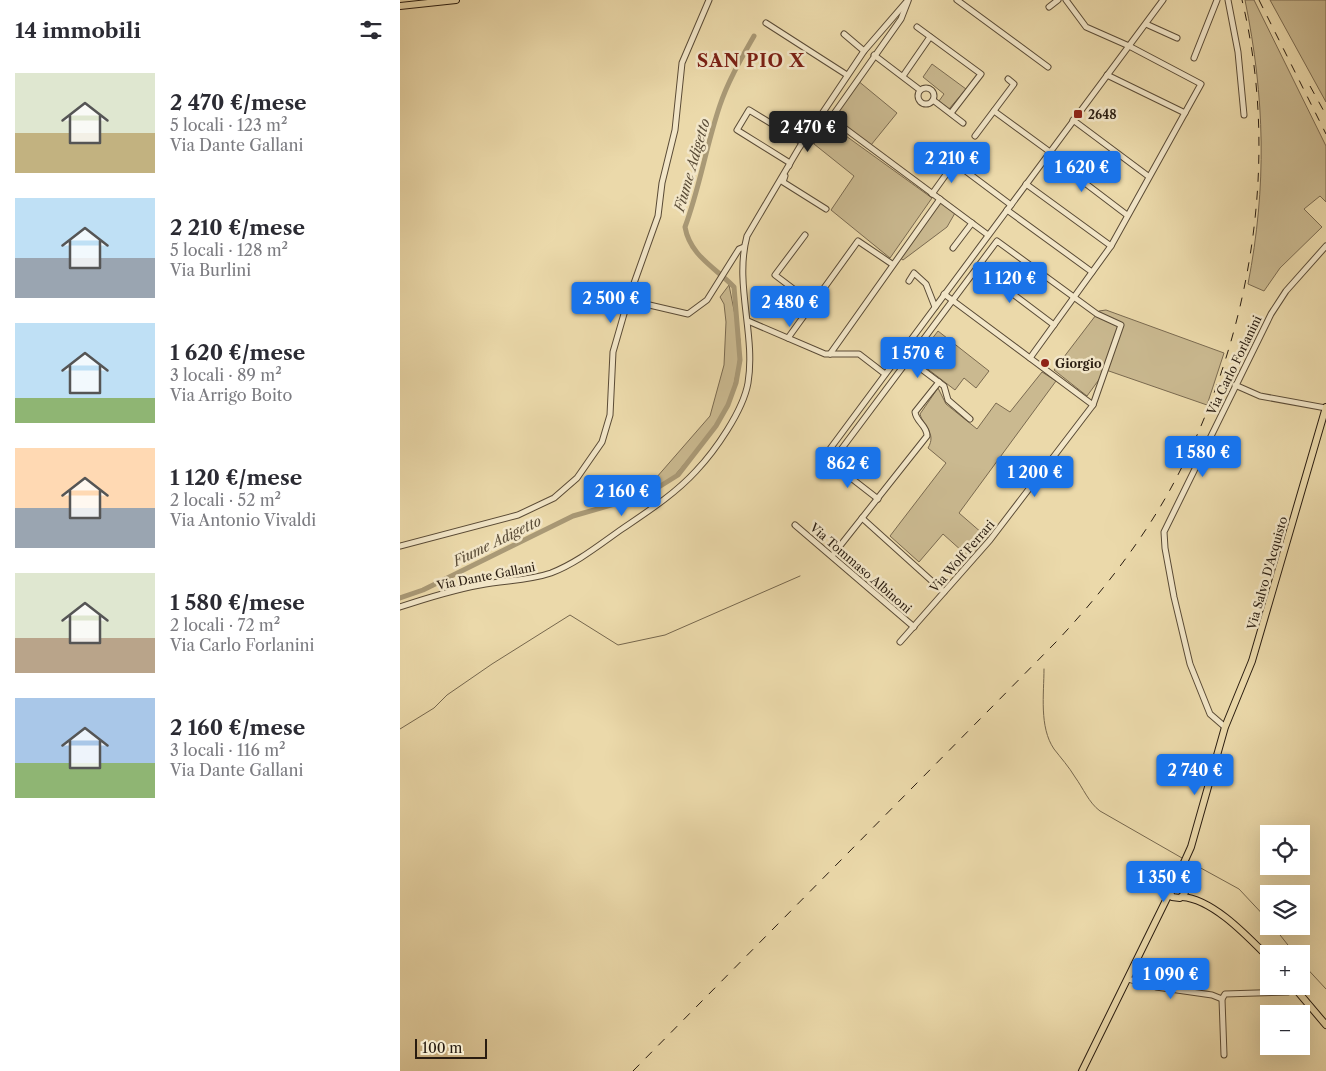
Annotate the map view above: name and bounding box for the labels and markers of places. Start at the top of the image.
place label: 2648 [1088,107,1117,122]
marker: 2648 [1072,108,1084,120]
pin: 2 470 € [762,110,854,153]
pin: 2 210 € [906,142,998,184]
pin: 1 620 € [1036,150,1128,193]
pin: 1 120 € [964,262,1056,304]
pin: 2 500 € [565,282,657,324]
pin: 2 480 € [744,286,836,328]
pin: 1 570 € [872,336,964,379]
place label: Giorgio [1055,356,1102,371]
marker: Giorgio [1039,357,1051,369]
pin: 1 580 € [1157,436,1249,478]
pin: 862 € [813,446,883,489]
pin: 1 200 € [989,456,1081,498]
pin: 2 160 € [576,474,668,517]
pin: 2 740 € [1149,754,1241,796]
pin: 1 350 € [1118,860,1210,903]
pin: 1 090 € [1125,958,1217,1000]

